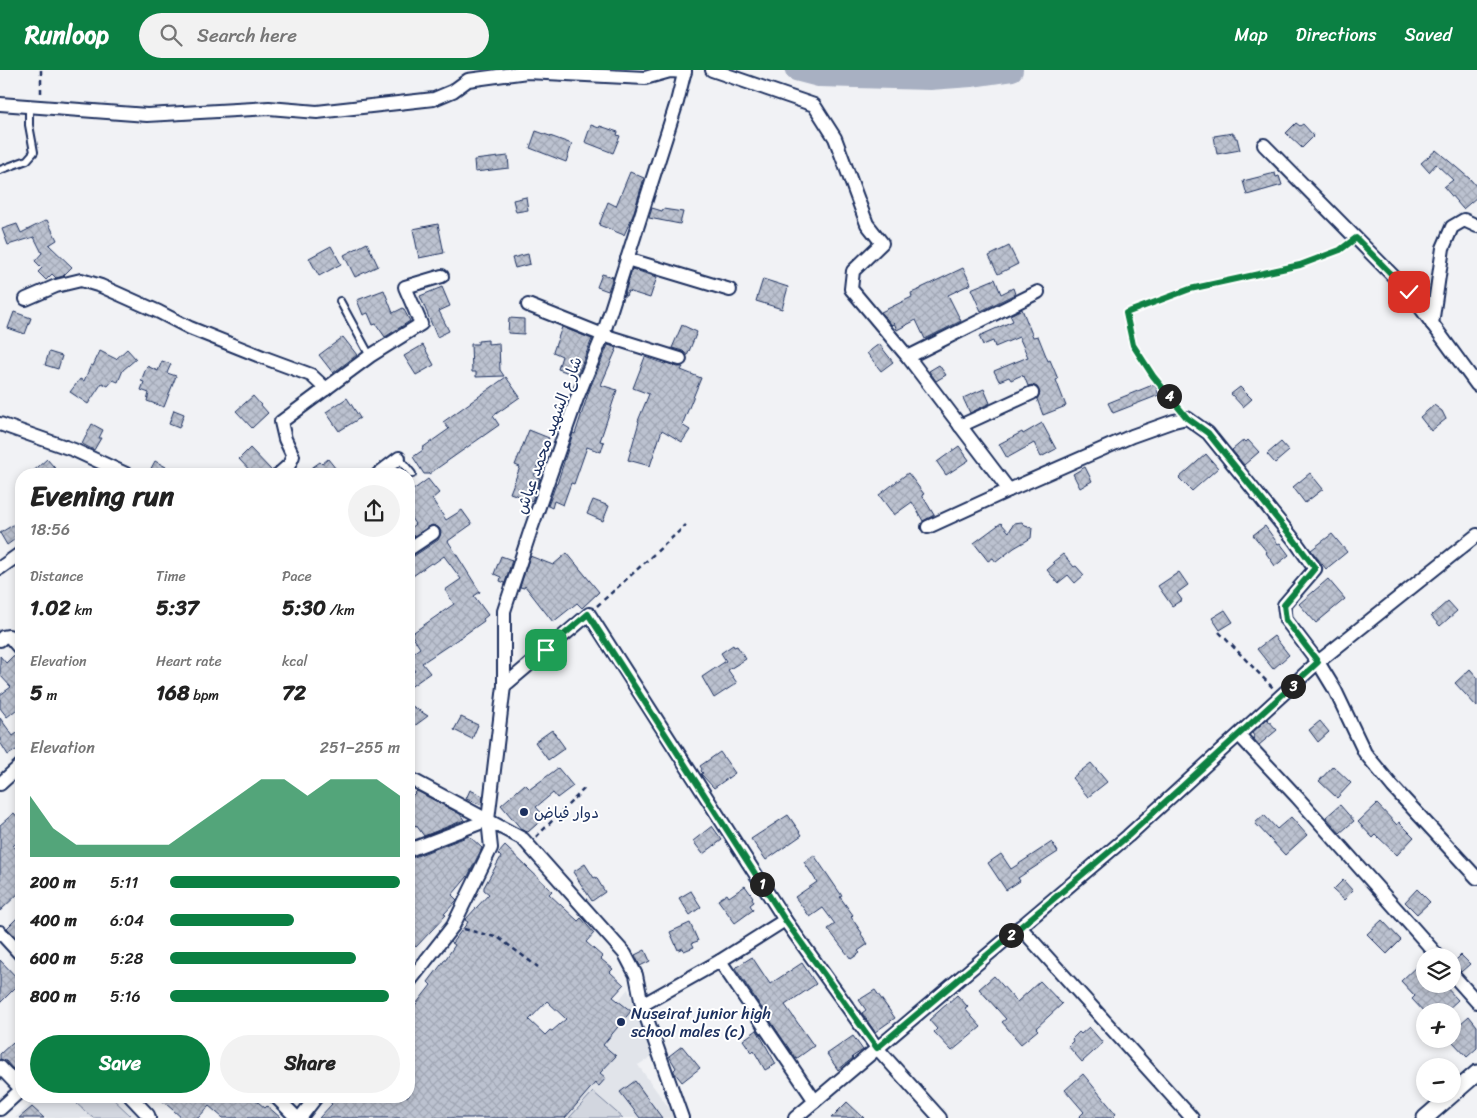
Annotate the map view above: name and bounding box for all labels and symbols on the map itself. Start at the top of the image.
pin [1388,271,1430,313]
street label: شارع الشهيد محمد عياش [506,352,590,518]
pin: 4 [1156,384,1182,408]
pin [525,629,567,671]
pin: 3 [1280,674,1306,698]
place label: دوار فياض [534,798,599,827]
marker: دوار فياض [518,806,530,818]
pin: 1 [750,872,774,896]
pin: 2 [998,922,1024,948]
place label: Nuseirat junior high school males (c) [630,999,771,1046]
marker: Nuseirat junior high school males (c) [615,1016,627,1028]

